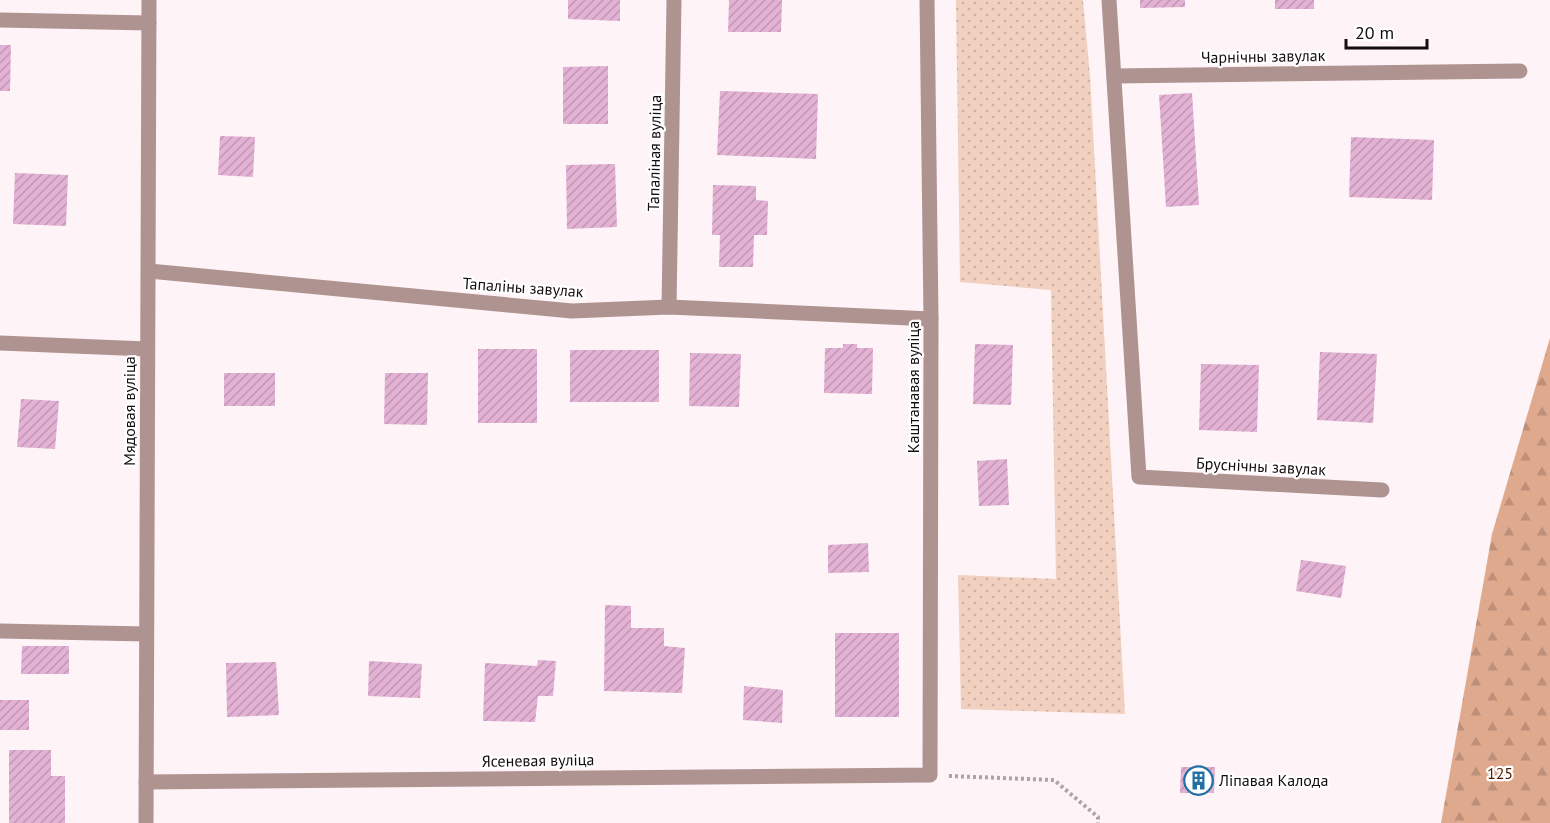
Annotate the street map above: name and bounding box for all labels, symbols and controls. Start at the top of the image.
scale bar [1346,12,1427,50]
text: 20 m [1355,21,1394,44]
street label: Чарнічны завулак [1201,45,1326,67]
street label: Тапаліная вуліца [643,95,665,211]
street label: Тапаліны завулак [462,273,584,301]
street label: Каштанавая вуліца [903,321,923,453]
street label: Мядовая вуліца [119,356,139,466]
street label: Бруснічны завулак [1196,453,1327,479]
street label: Ясеневая вуліца [481,749,595,771]
park label: 125 [1487,763,1513,783]
building icon: Ліпавая Калода [1182,764,1214,796]
place label: Ліпавая Калода [1218,770,1328,790]

